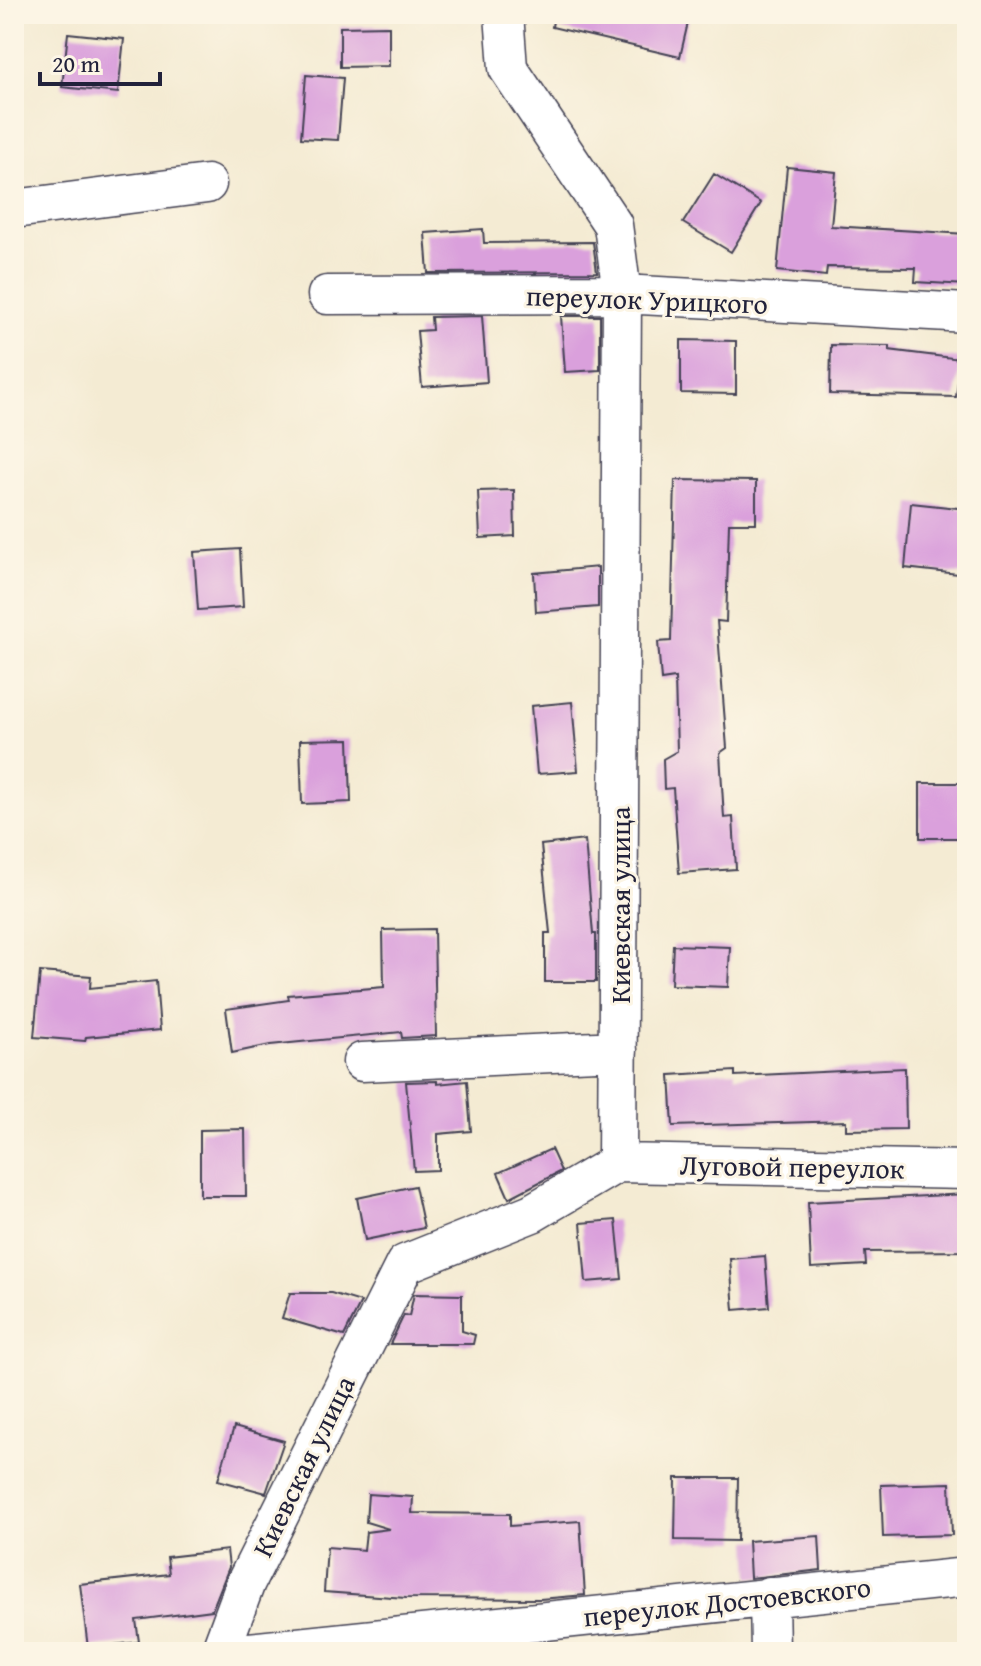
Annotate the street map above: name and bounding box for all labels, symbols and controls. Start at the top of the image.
scale bar [40,36,160,86]
text: 20 m [52,46,100,81]
street label: переулок Урицкого [525,274,769,324]
street label: Киевская улица [599,806,640,1003]
street label: Луговой переулок [679,1144,905,1188]
street label: Киевская улица [241,1368,365,1564]
street label: переулок Достоевского [581,1566,873,1636]

